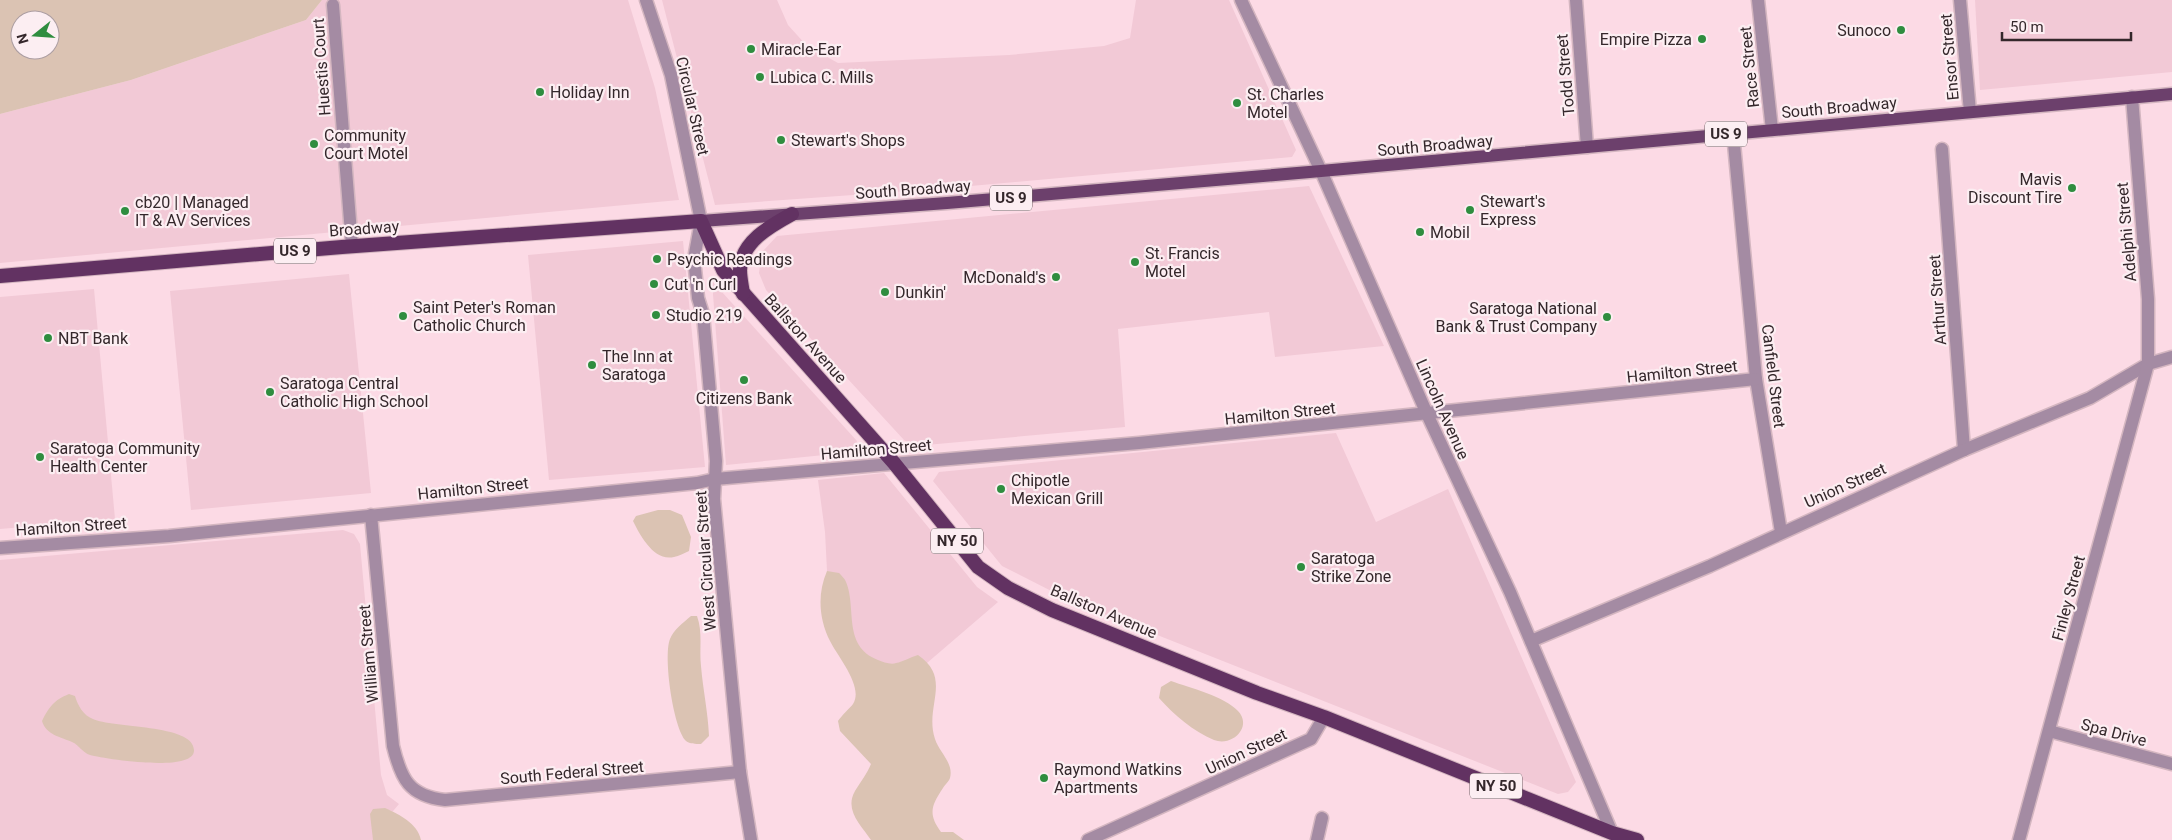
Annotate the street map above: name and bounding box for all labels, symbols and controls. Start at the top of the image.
north arrow [10,10,60,60]
scale bar [2002,10,2131,42]
street label: Ensor Street [1936,13,1963,101]
street label: Huestis Court [309,18,334,116]
text: 50 m [2010,18,2044,36]
place label: Sunoco [1837,21,1891,40]
marker: Sunoco [1895,24,1907,36]
street label: Race Street [1736,25,1763,109]
place label: Empire Pizza [1600,30,1692,49]
text: N [13,32,32,46]
street label: Todd Street [1552,33,1579,117]
marker: Empire Pizza [1696,33,1708,45]
place label: Miracle-Ear [761,40,842,59]
marker: Miracle-Ear [745,43,757,55]
street label: Circular Street [672,55,713,157]
place label: Lubica C. Mills [770,68,874,87]
marker: Lubica C. Mills [754,71,766,83]
place label: Holiday Inn [550,83,630,102]
place label: St. Charles Motel [1247,85,1324,122]
marker: Holiday Inn [534,86,546,98]
street label: South Broadway [1781,93,1898,122]
marker: St. Charles Motel [1231,97,1243,109]
road number: US 9 [1705,122,1747,146]
place label: Community Court Motel [324,126,408,163]
place label: Stewart's Shops [791,131,905,150]
street label: South Broadway [1377,131,1494,160]
marker: Stewart's Shops [775,134,787,146]
marker: Community Court Motel [308,138,320,150]
place label: Mavis Discount Tire [1968,170,2062,207]
street label: South Broadway [855,176,972,203]
street label: Adelphi Street [2113,181,2140,282]
marker: Mavis Discount Tire [2066,182,2078,194]
road number: US 9 [990,186,1032,210]
place label: Stewart's Express [1480,192,1545,229]
place label: cb20 | Managed IT & AV Services [135,193,250,230]
marker: Stewart's Express [1464,204,1476,216]
marker: cb20 | Managed IT & AV Services [119,205,131,217]
street label: Broadway [328,217,400,240]
place label: Mobil [1430,223,1470,242]
marker: Mobil [1414,226,1426,238]
road number: US 9 [274,238,316,264]
place label: St. Francis Motel [1145,244,1220,281]
place label: Psychic Readings [667,250,792,269]
marker: Psychic Readings [651,253,663,265]
street label: Arthur Street [1925,254,1950,346]
marker: St. Francis Motel [1129,256,1141,268]
place label: McDonald's [963,268,1046,287]
marker: McDonald's [1050,271,1062,283]
place label: Cut 'n Curl [664,275,736,294]
marker: Cut 'n Curl [648,278,660,290]
place label: Dunkin' [895,283,946,302]
marker: Dunkin' [879,286,891,298]
street label: Ballston Avenue [760,290,851,387]
place label: Saint Peter's Roman Catholic Church [413,298,556,335]
place label: Saratoga National Bank & Trust Company [1435,299,1597,336]
place label: Studio 219 [666,306,743,325]
marker: Studio 219 [650,309,662,321]
marker: Saint Peter's Roman Catholic Church [397,310,409,322]
marker: Saratoga National Bank & Trust Company [1601,311,1613,323]
street label: Canfield Street [1758,323,1789,429]
place label: NBT Bank [58,329,129,348]
marker: NBT Bank [42,332,54,344]
place label: The Inn at Saratoga [602,347,673,384]
street label: Lincoln Avenue [1412,356,1473,462]
street label: Hamilton Street [1626,356,1738,387]
marker: The Inn at Saratoga [586,359,598,371]
place label: Saratoga Central Catholic High School [280,374,428,411]
marker: Citizens Bank [738,374,750,386]
marker: Saratoga Central Catholic High School [264,386,276,398]
place label: Citizens Bank [696,389,793,408]
street label: Hamilton Street [1224,398,1336,429]
street label: Hamilton Street [820,435,932,464]
place label: Saratoga Community Health Center [50,439,200,476]
marker: Saratoga Community Health Center [34,451,46,463]
street label: Union Street [1801,459,1889,512]
place label: Chipotle Mexican Grill [1011,471,1103,508]
street label: Hamilton Street [417,473,529,504]
marker: Chipotle Mexican Grill [995,483,1007,495]
street label: West Circular Street [691,490,720,632]
street label: Hamilton Street [15,513,127,540]
road number: NY 50 [931,528,983,554]
place label: Saratoga Strike Zone [1311,549,1391,586]
street label: Finley Street [2048,553,2089,643]
marker: Saratoga Strike Zone [1295,561,1307,573]
street label: Ballston Avenue [1048,580,1160,642]
street label: William Street [355,604,382,704]
street label: Spa Drive [2079,715,2149,750]
street label: Union Street [1203,724,1290,778]
street label: South Federal Street [499,757,645,788]
place label: Raymond Watkins Apartments [1054,760,1182,797]
marker: Raymond Watkins Apartments [1038,772,1050,784]
road number: NY 50 [1470,774,1522,798]

